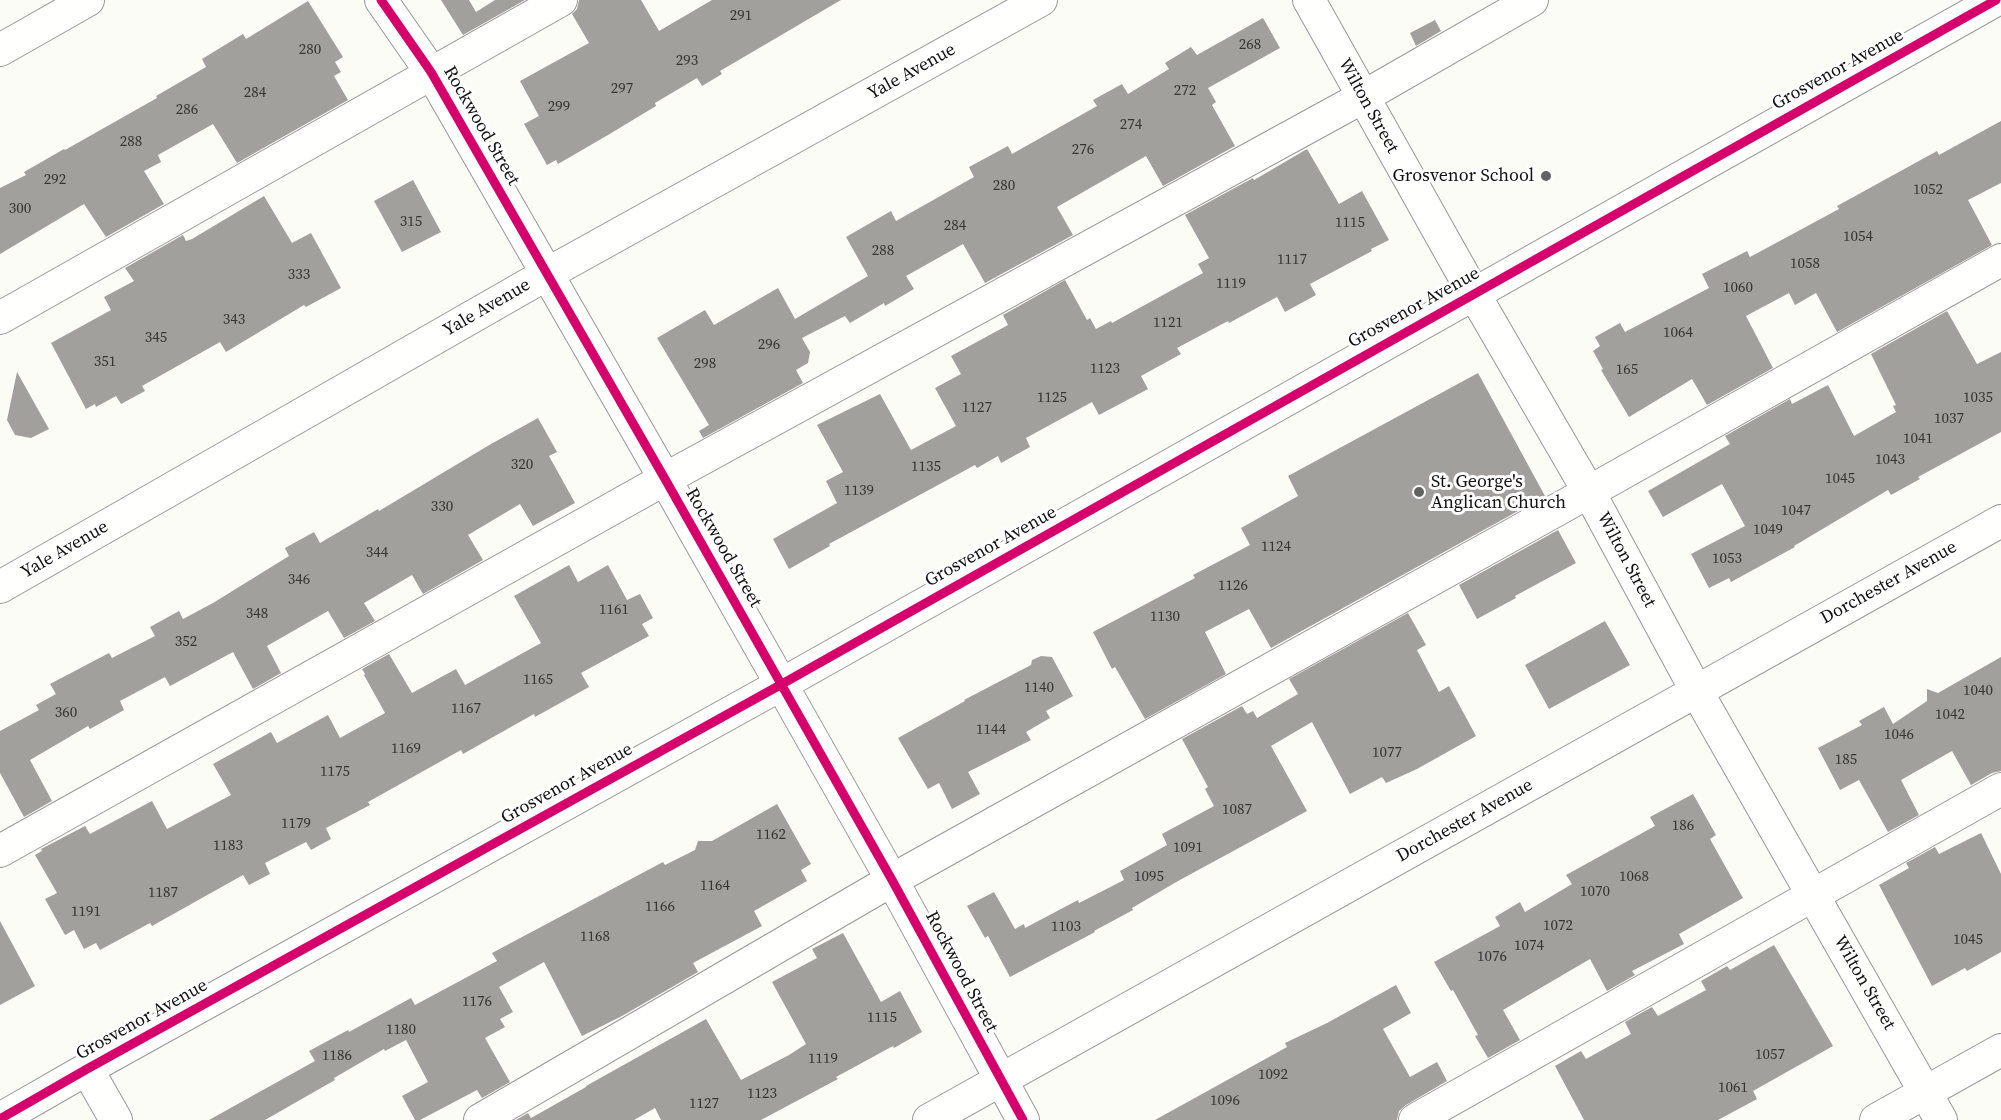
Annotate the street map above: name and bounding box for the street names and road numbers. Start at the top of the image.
street label: Grosvenor Avenue [1768,25,1908,115]
street label: Yale Avenue [864,39,960,105]
street label: Wilton Street [1333,55,1403,157]
street label: Rockwood Street [438,63,524,189]
street label: Grosvenor Avenue [1344,263,1484,353]
street label: Yale Avenue [440,274,534,342]
street label: Rockwood Street [680,485,766,611]
street label: Grosvenor Avenue [921,502,1061,592]
street label: Wilton Street [1592,509,1660,611]
street label: Yale Avenue [18,516,112,584]
street label: Dorchester Avenue [1817,537,1961,629]
street label: Grosvenor Avenue [497,739,637,829]
street label: Dorchester Avenue [1393,775,1537,867]
street label: Rockwood Street [920,908,1002,1036]
street label: Wilton Street [1828,932,1900,1034]
street label: Grosvenor Avenue [72,975,212,1065]

